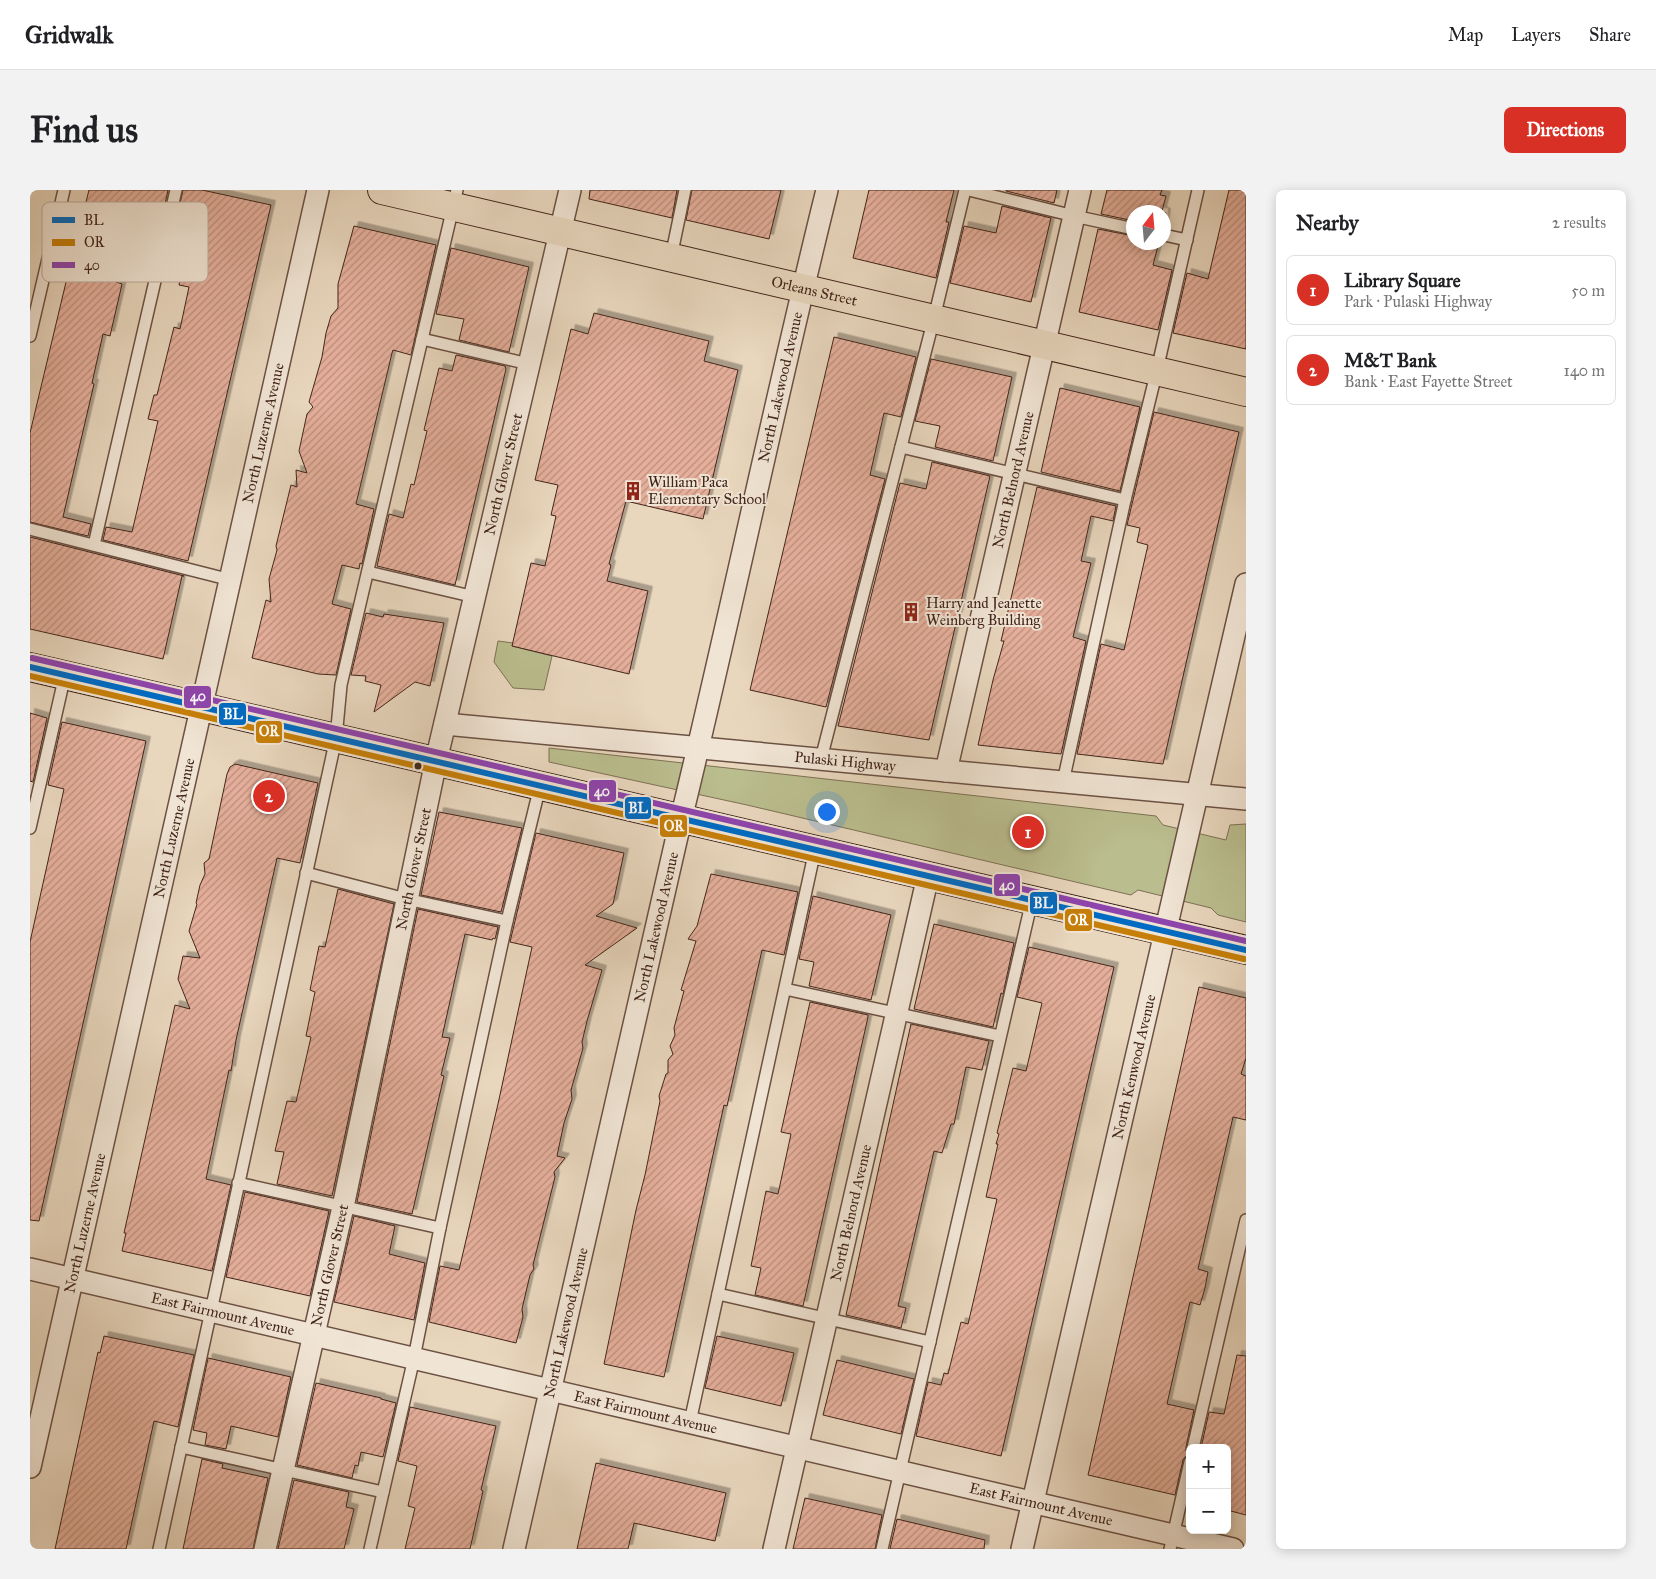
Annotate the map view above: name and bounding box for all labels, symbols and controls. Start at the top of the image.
text: Gridwalk [25,20,113,50]
text: Map [1448,24,1483,46]
text: Layers [1511,24,1561,46]
text: Share [1589,24,1631,46]
button: Directions [1504,107,1626,153]
text: Find us [30,109,138,152]
legend [42,202,208,282]
north arrow [1126,205,1171,250]
text: Nearby [1296,210,1359,236]
text: BL [84,212,104,229]
text: 2 results [1552,213,1606,232]
text: OR [84,234,106,251]
text: 40 [84,257,100,274]
text: Library Square [1344,269,1461,292]
street label: Orleans Street [770,272,860,310]
text: 1 [1310,281,1316,300]
text: 50 m [1571,281,1605,300]
text: Park · Pulaski Highway [1344,292,1492,311]
street label: North Lakewood Avenue [754,310,806,464]
text: M&T Bank [1344,349,1437,372]
street label: North Luzerne Avenue [239,361,288,505]
text: 2 [1309,361,1317,380]
text: 140 m [1564,361,1605,380]
text: Bank · East Fayette Street [1344,372,1513,391]
street label: North Belnord Avenue [989,409,1038,550]
street label: North Glover Street [480,411,526,537]
place label: William Paca Elementary School [648,473,767,508]
building icon: William Paca Elementary School [622,480,644,502]
place label: Harry and Jeanette Weinberg Building [926,594,1042,629]
building icon: Harry and Jeanette Weinberg Building [900,601,922,623]
line badge: 40 [183,685,212,709]
text: 40 [190,688,206,706]
line badge: BL [218,702,247,726]
text: BL [223,706,243,723]
line badge: OR [255,720,283,744]
text: OR [259,723,280,740]
street label: Pulaski Highway [794,748,898,775]
street label: North Luzerne Avenue [150,756,199,900]
unlabelled marker [413,761,423,771]
pin: 2 [253,777,285,815]
line badge: 40 [588,779,617,803]
text: 40 [594,783,610,801]
line badge: BL [624,796,652,820]
your location [814,799,840,825]
text: BL [628,800,648,817]
street label: North Glover Street [392,806,435,932]
pin: 1 [1012,813,1044,851]
line badge: OR [659,814,688,838]
text: OR [664,818,685,835]
street label: North Lakewood Avenue [630,850,682,1004]
line badge: 40 [993,873,1021,897]
text: 40 [999,877,1015,895]
line badge: BL [1029,891,1058,915]
text: BL [1033,895,1053,912]
line badge: OR [1064,908,1093,932]
text: OR [1068,912,1089,929]
street label: North Kenwood Avenue [1108,993,1159,1141]
street label: North Belnord Avenue [827,1142,875,1283]
street label: North Luzerne Avenue [60,1151,110,1295]
street label: North Glover Street [307,1202,352,1328]
street label: North Lakewood Avenue [540,1246,592,1400]
street label: East Fairmount Avenue [149,1289,296,1339]
street label: East Fairmount Avenue [572,1387,719,1438]
map controls [1186,1444,1231,1534]
button: + [1186,1444,1231,1489]
street label: East Fairmount Avenue [968,1479,1114,1530]
button: − [1186,1489,1231,1534]

